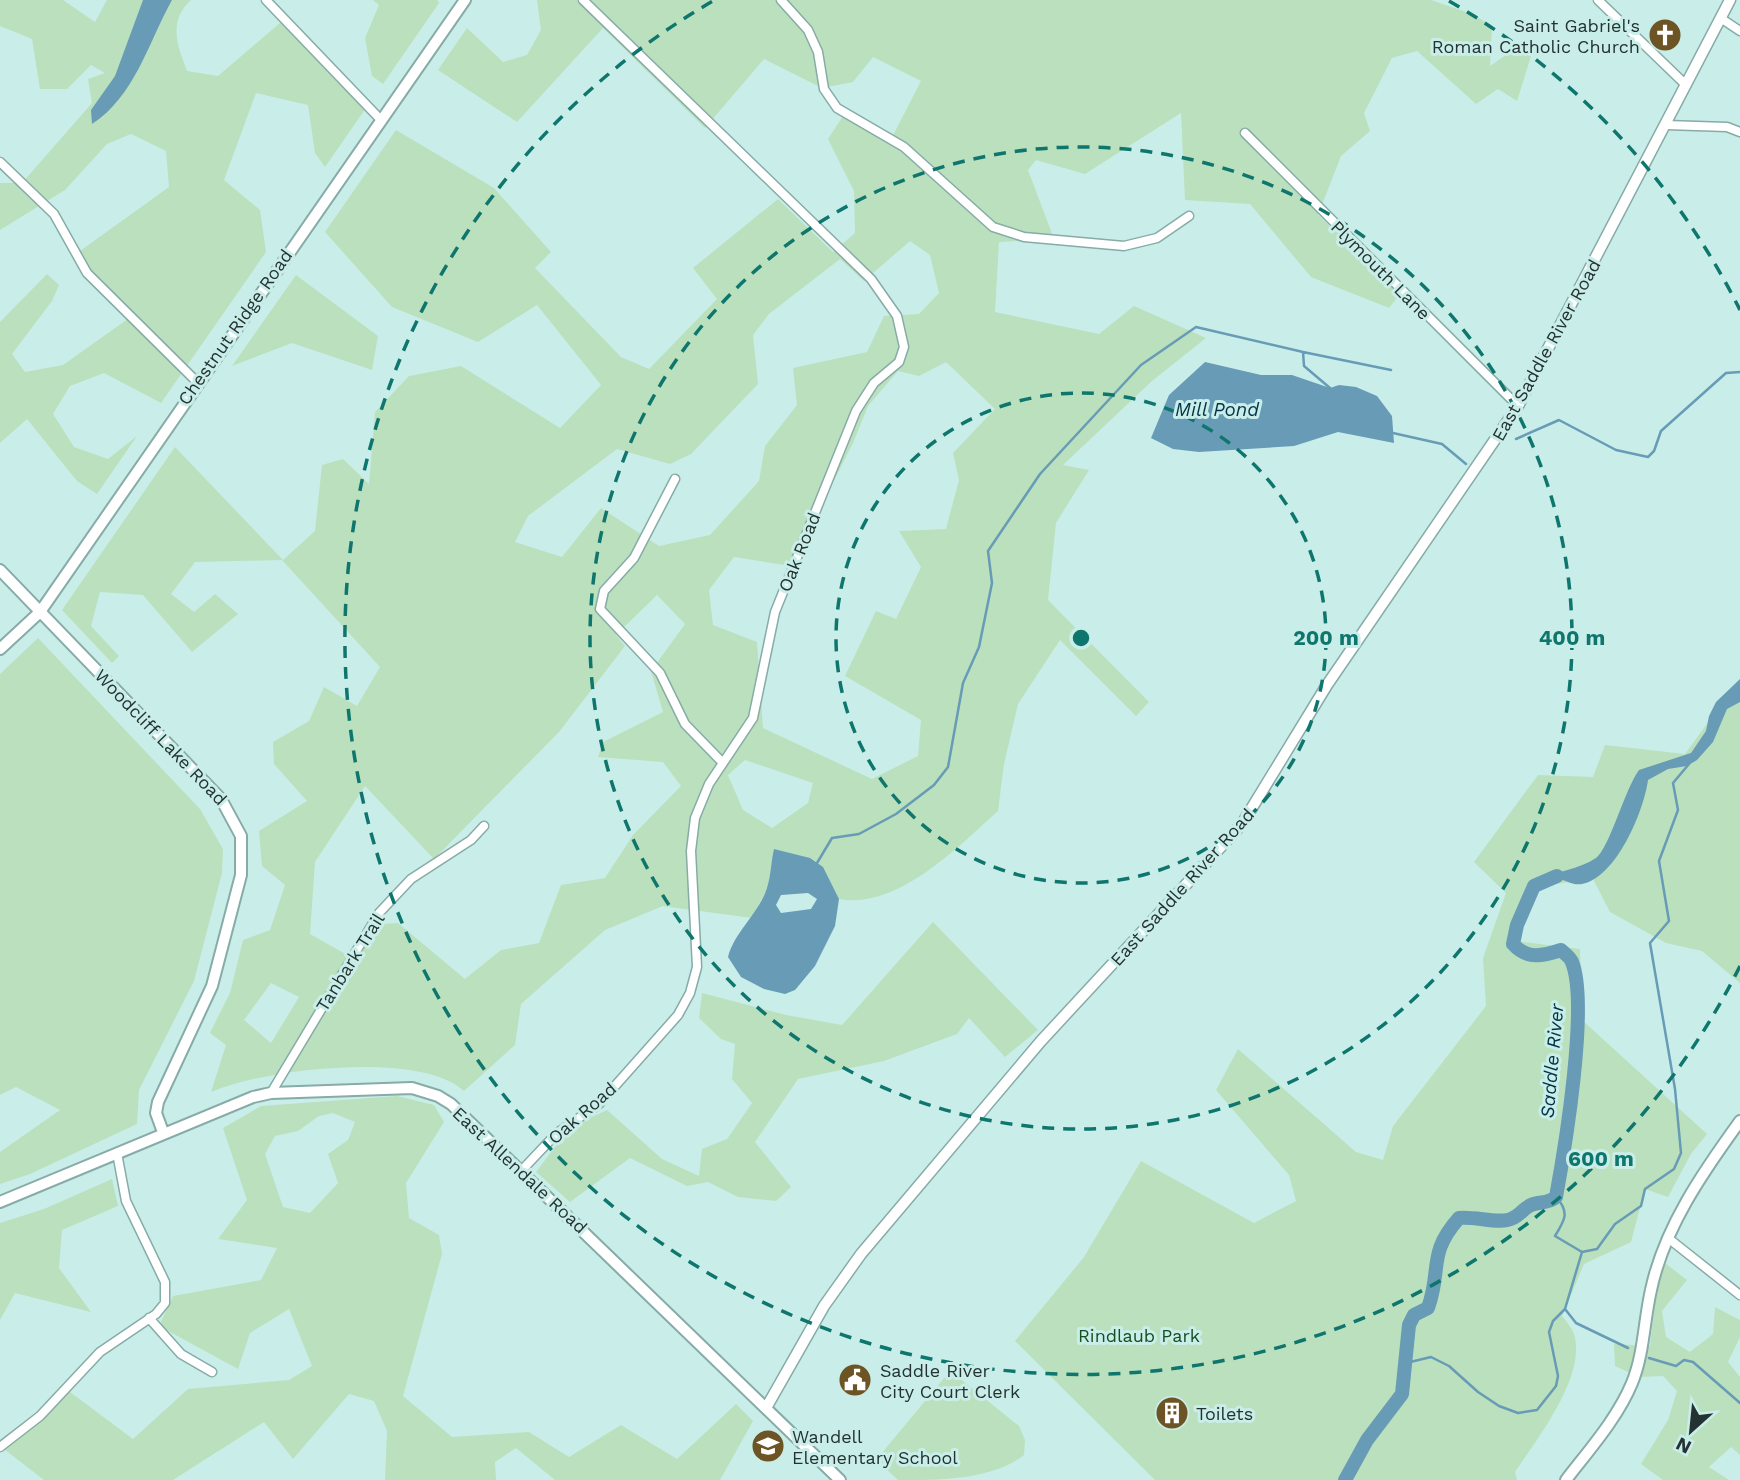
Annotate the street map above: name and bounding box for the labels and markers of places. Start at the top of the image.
place label: Saint Gabriel's Roman Catholic Church [1432,15,1640,57]
church icon: Saint Gabriel's Roman Catholic Church [1646,16,1684,54]
centre of rings [1069,626,1093,650]
place label: Saddle River City Court Clerk [880,1360,1020,1402]
public building icon: Saddle River City Court Clerk [836,1361,874,1399]
building icon: Toilets [1153,1394,1191,1432]
place label: Toilets [1196,1403,1253,1424]
place label: Wandell Elementary School [792,1426,958,1468]
school or university icon: Wandell Elementary School [749,1427,787,1465]

